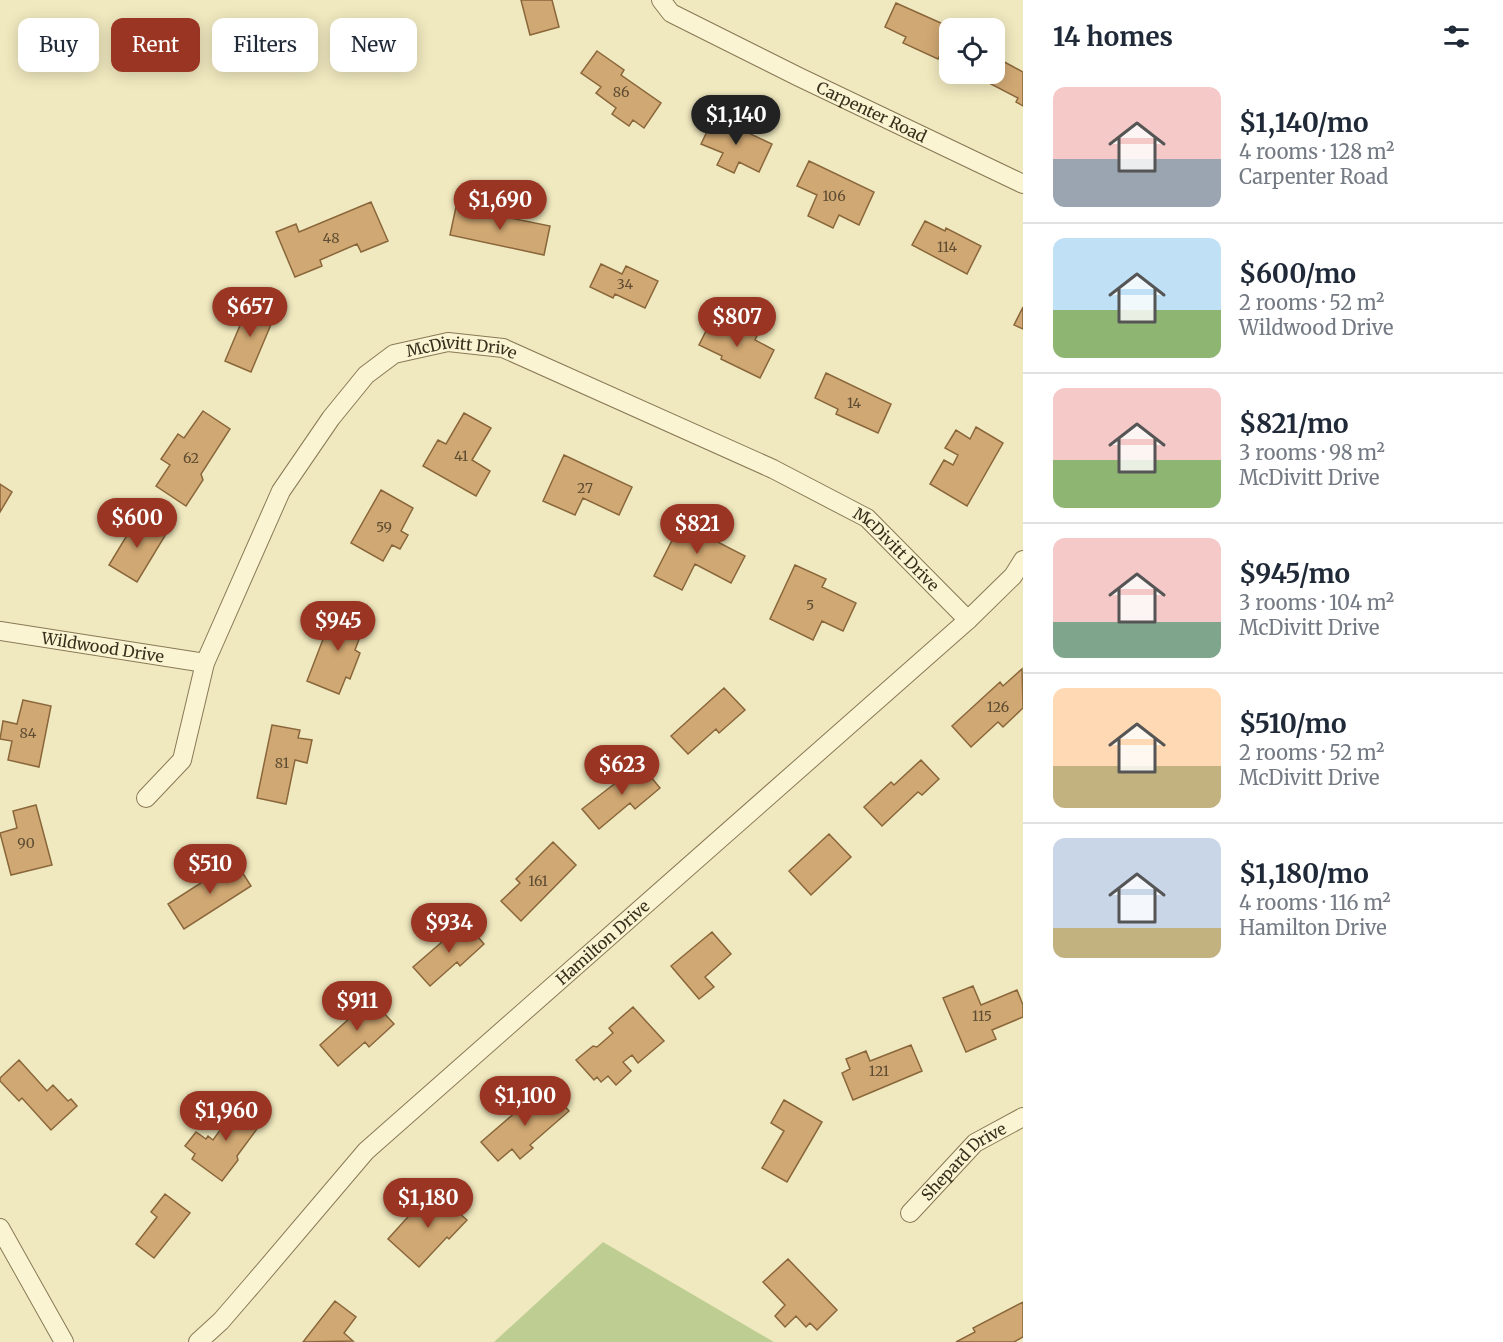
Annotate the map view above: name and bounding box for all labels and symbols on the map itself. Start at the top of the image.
street label: Carpenter Road [813,77,930,147]
house number: 86 [613,83,629,101]
pin: $1,140 [687,95,785,146]
pin: $1,690 [451,180,549,231]
house number: 106 [822,187,846,205]
house number: 48 [323,229,339,247]
house number: 114 [937,238,957,256]
house number: 34 [617,275,634,293]
pin: $657 [214,287,286,338]
pin: $807 [701,297,773,348]
street label: McDivitt Drive [404,332,520,363]
house number: 14 [847,394,861,412]
house number: 41 [454,447,468,465]
house number: 62 [183,449,199,467]
house number: 27 [577,479,593,497]
pin: $600 [101,498,173,549]
street label: McDivitt Drive [850,503,944,595]
pin: $821 [661,504,733,555]
house number: 59 [376,518,392,536]
house number: 5 [806,596,814,614]
pin: $945 [302,601,374,652]
street label: Wildwood Drive [39,627,165,666]
house number: 126 [987,698,1009,716]
house number: 84 [20,724,37,742]
pin: $623 [586,745,658,796]
house number: 81 [275,754,289,772]
house number: 90 [17,834,35,852]
pin: $510 [174,844,246,895]
house number: 161 [528,872,548,890]
street label: Hamilton Drive [552,896,654,989]
pin: $934 [413,903,485,954]
pin: $911 [321,981,393,1032]
house number: 115 [972,1007,992,1025]
house number: 121 [869,1062,889,1080]
pin: $1,100 [476,1076,574,1127]
pin: $1,960 [177,1091,275,1142]
street label: Shepard Drive [917,1118,1009,1205]
pin: $1,180 [379,1178,477,1229]

